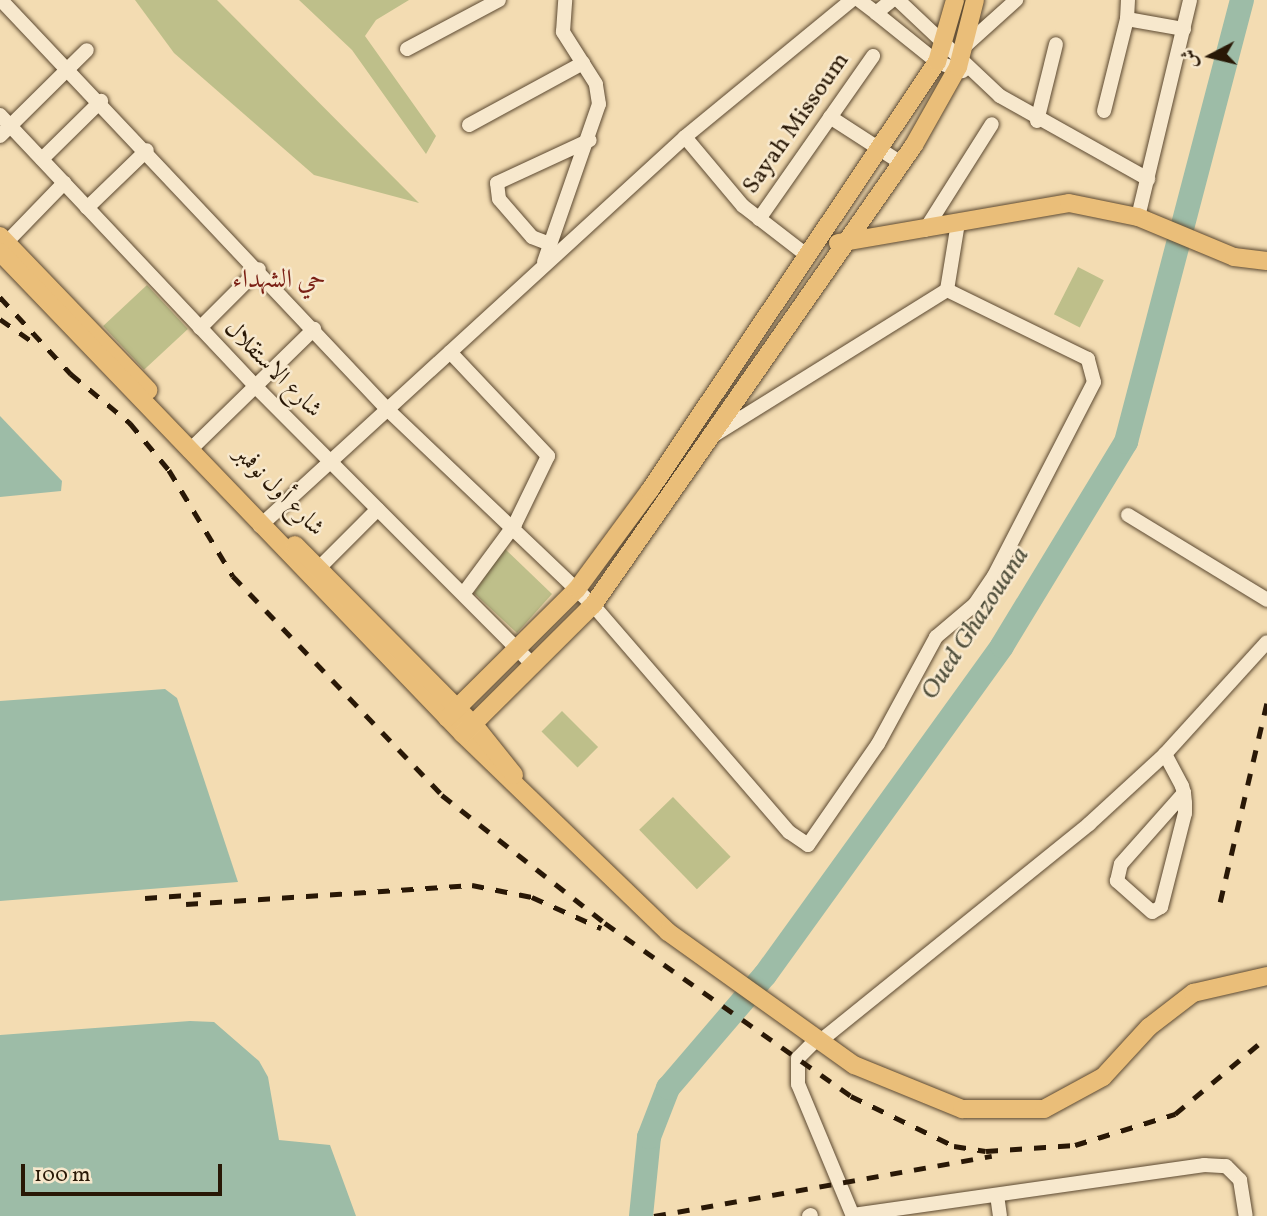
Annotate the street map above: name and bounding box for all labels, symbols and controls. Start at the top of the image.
north arrow [1176,21,1246,91]
street label: Sayah Missoum [738,48,856,200]
text: ش [1176,48,1204,70]
district label: حي الشهداء [232,265,326,297]
street label: شارع الاستقلال [217,315,327,425]
street label: شارع أول نوفمبر [227,441,329,543]
water label: Oued Ghazouana [915,542,1037,706]
scale bar [24,1150,226,1194]
text: 100 m [34,1161,91,1190]

